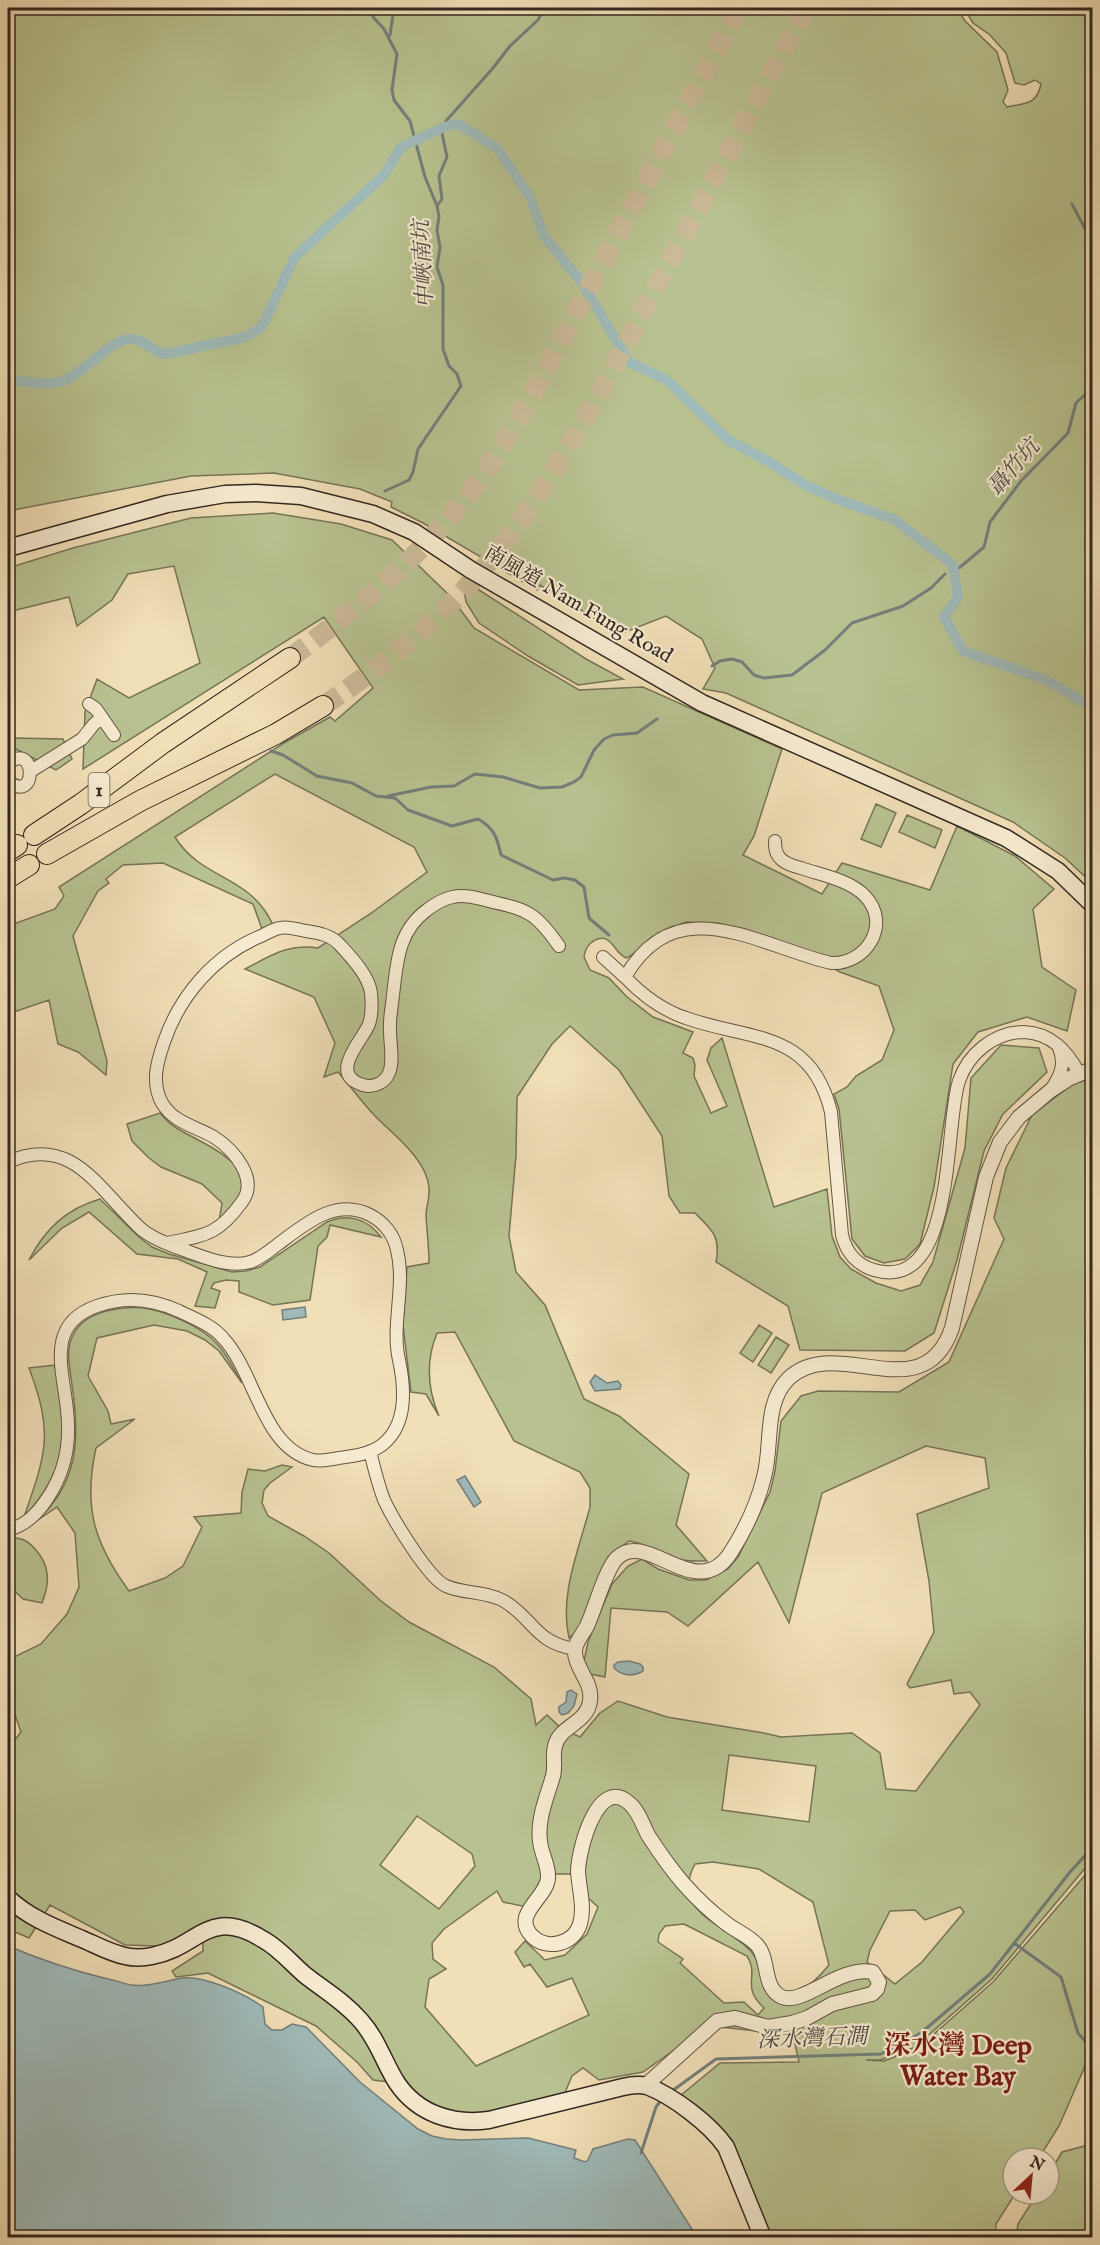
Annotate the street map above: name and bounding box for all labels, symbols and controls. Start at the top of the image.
water label: 中峽南坑 [408,216,440,309]
water label: 聶竹坑 [982,432,1048,502]
street label: 南風道 Nam Fung Road [479,540,678,671]
road number: 1 [88,773,110,807]
water label: 深水灣石澗 [757,2023,871,2055]
district label: 深水灣 Deep Water Bay [884,2030,1032,2095]
north arrow [1001,2146,1061,2206]
text: N [1025,2152,1047,2176]

